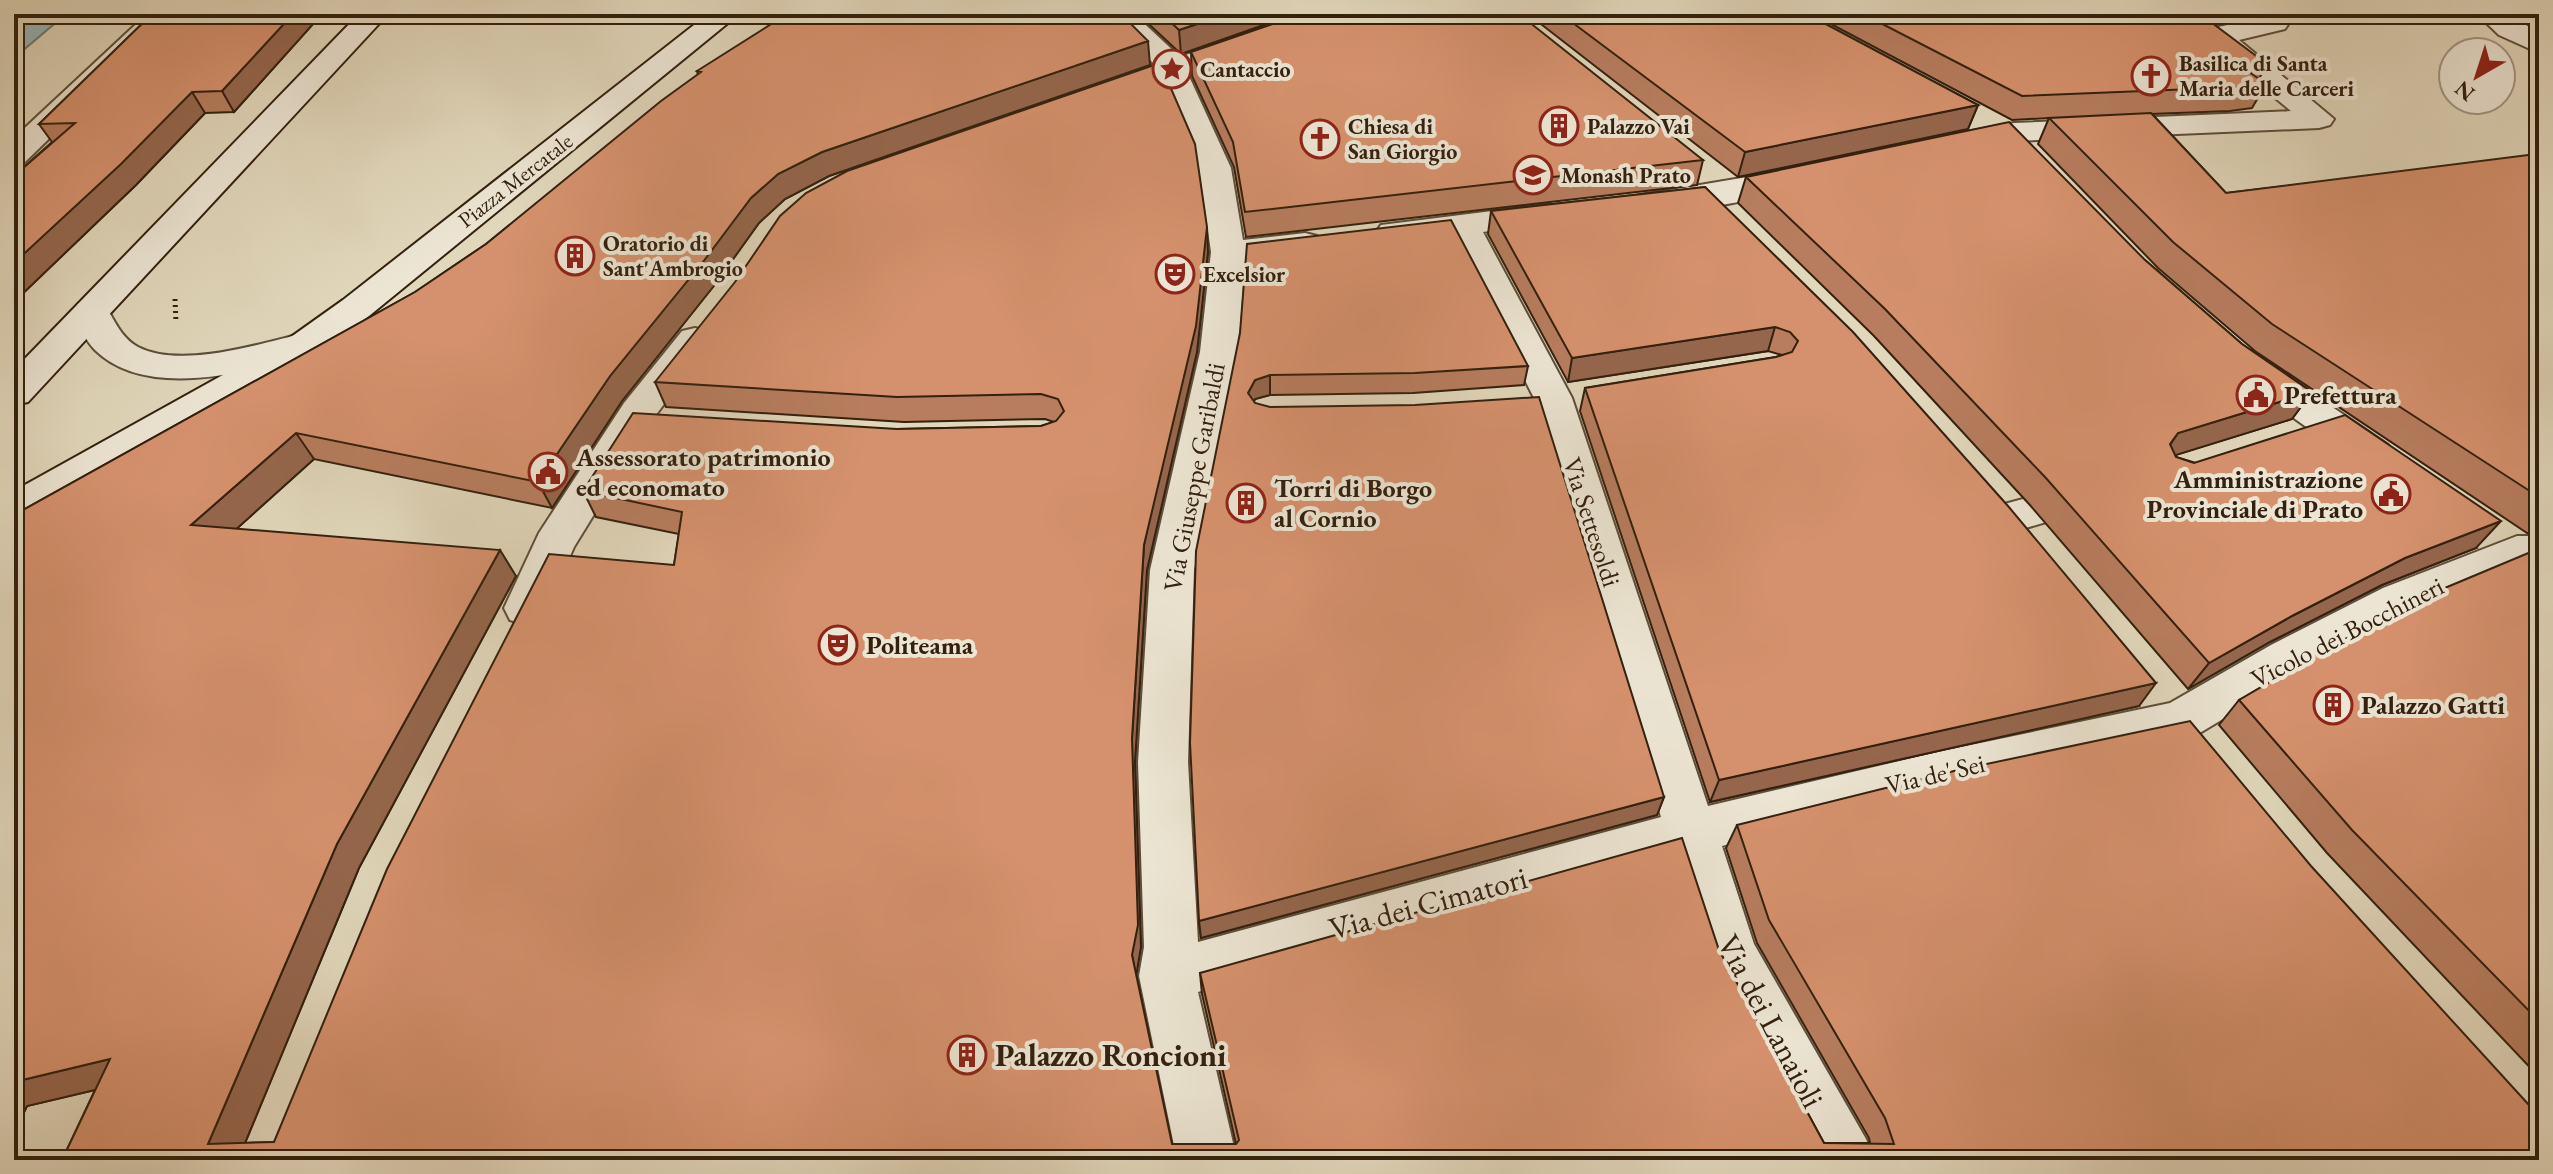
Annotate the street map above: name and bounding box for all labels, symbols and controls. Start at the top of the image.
north arrow [2437,36,2517,116]
place icon: Cantaccio [1151,48,1193,90]
place label: Basilica di Santa Maria delle Carceri [2179,49,2354,103]
place label: Cantaccio [1200,55,1291,84]
church icon: Basilica di Santa Maria delle Carceri [2130,55,2172,97]
text: N [2449,74,2481,108]
building icon: Palazzo Vai [1538,105,1580,147]
place label: Chiesa di San Giorgio [1348,112,1457,166]
place label: Palazzo Vai [1587,112,1690,141]
church icon: Chiesa di San Giorgio [1299,118,1341,160]
street label: Piazza Mercatale [452,126,579,234]
school or university icon: Monash Prato [1512,154,1554,196]
place label: Monash Prato [1561,161,1691,190]
place label: Oratorio di Sant'Ambrogio [603,229,743,283]
building icon: Oratorio di Sant'Ambrogio [554,235,596,277]
theatre icon: Excelsior [1154,253,1196,295]
place label: Excelsior [1203,260,1286,289]
street label: Via Giuseppe Garibaldi [1155,360,1233,594]
public building icon: Prefettura [2235,374,2277,416]
place label: Prefettura [2284,378,2397,412]
place label: Assessorato patrimonio ed economato [575,440,831,504]
public building icon: Assessorato patrimonio ed economato [527,451,569,493]
street label: Via Settesoldi [1555,453,1629,591]
place label: Amministrazione Provinciale di Prato [2146,462,2363,526]
place label: Torri di Borgo al Cornio [1274,471,1432,535]
public building icon: Amministrazione Provinciale di Prato [2370,473,2412,515]
building icon: Torri di Borgo al Cornio [1225,482,1267,524]
street label: Vicolo dei Bocchineri [2245,569,2449,695]
theatre icon: Politeama [817,624,859,666]
place label: Politeama [866,628,974,662]
building icon: Palazzo Gatti [2312,684,2354,726]
place label: Palazzo Gatti [2361,688,2505,722]
street label: Via de' Sei [1882,746,1988,802]
street label: Via dei Cimatori [1324,856,1532,950]
street label: Via dei Lanaioli [1708,927,1834,1115]
building icon: Palazzo Roncioni [946,1034,988,1076]
place label: Palazzo Roncioni [995,1034,1227,1076]

